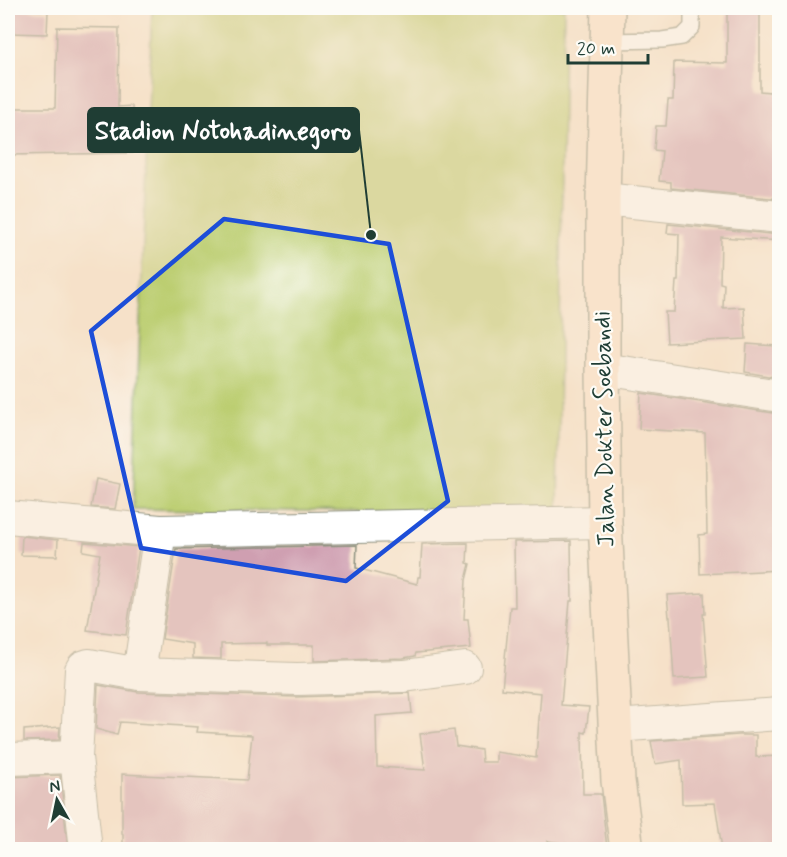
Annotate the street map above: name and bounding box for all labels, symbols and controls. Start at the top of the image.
scale bar [568,27,648,65]
text: 20 m [577,37,615,61]
callout: Stadion Notohadinegoro [88,108,359,152]
text: Stadion Notohadinegoro [95,115,351,150]
street label: Jalan Dokter Soebandi [587,311,623,547]
north arrow [27,770,87,830]
text: N [48,775,62,798]

